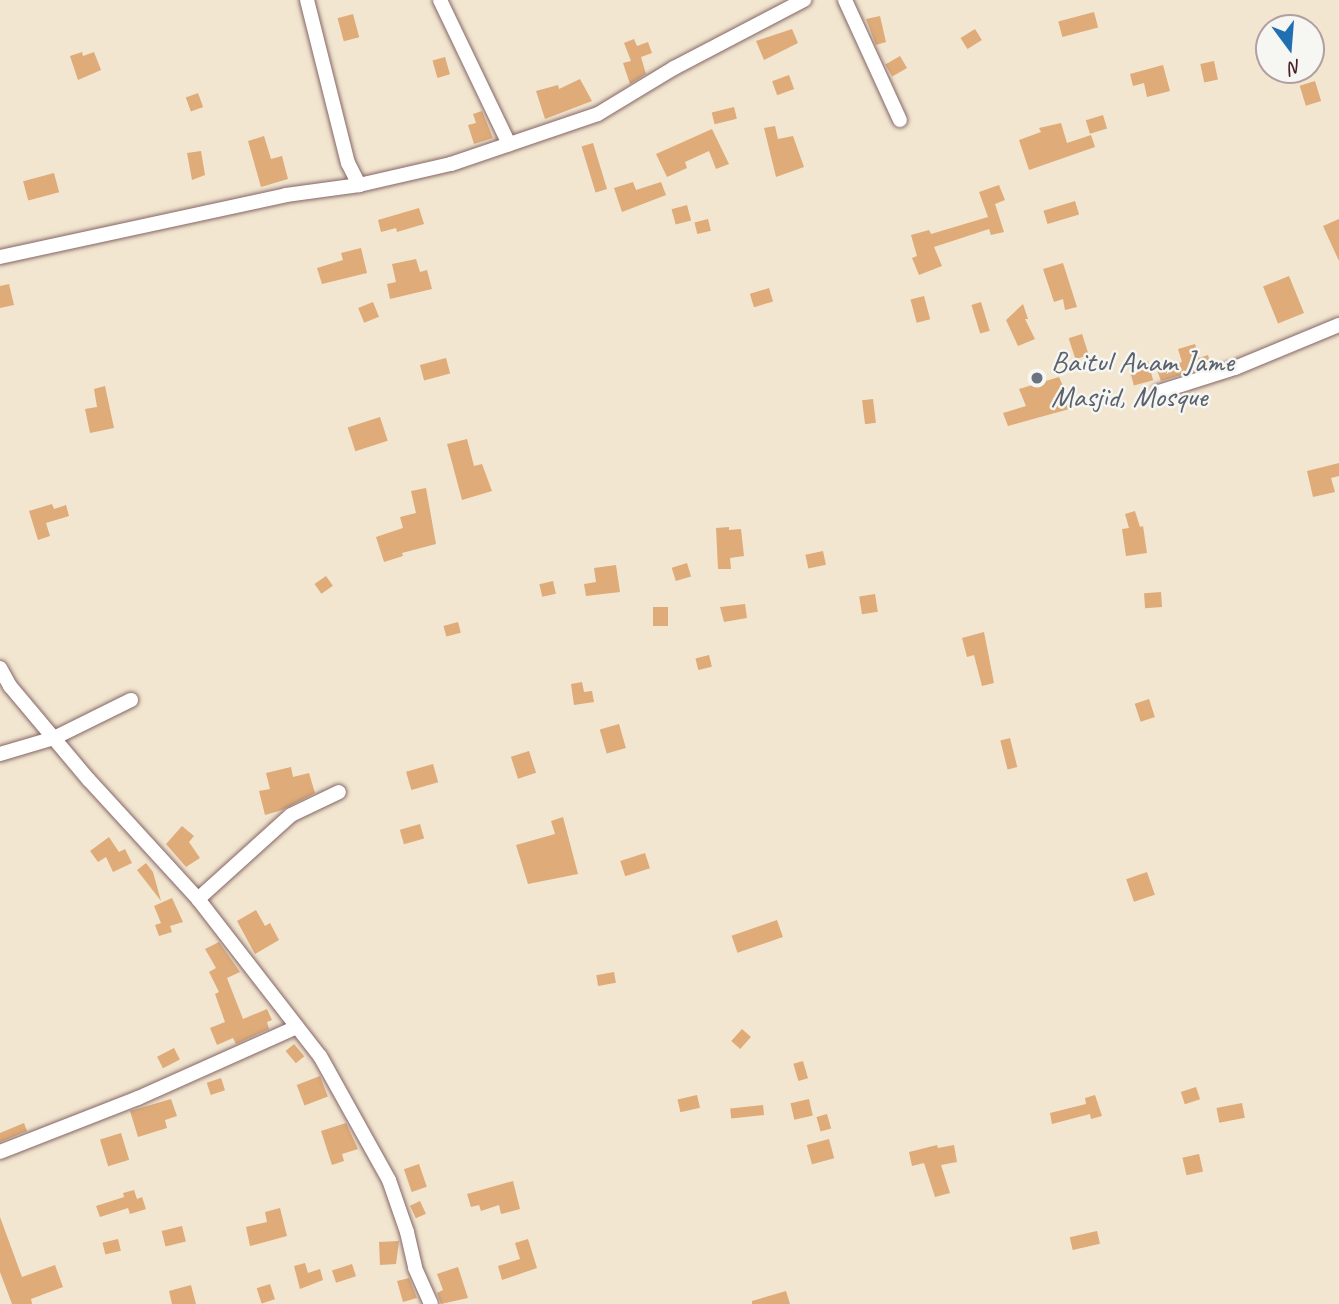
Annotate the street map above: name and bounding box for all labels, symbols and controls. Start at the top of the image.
north arrow [1255,14,1325,84]
text: N [1286,54,1304,80]
place label: Baitul Anam Jame Masjid, Mosque [1051,343,1234,414]
marker: Baitul Anam Jame Masjid, Mosque [1029,370,1045,386]

